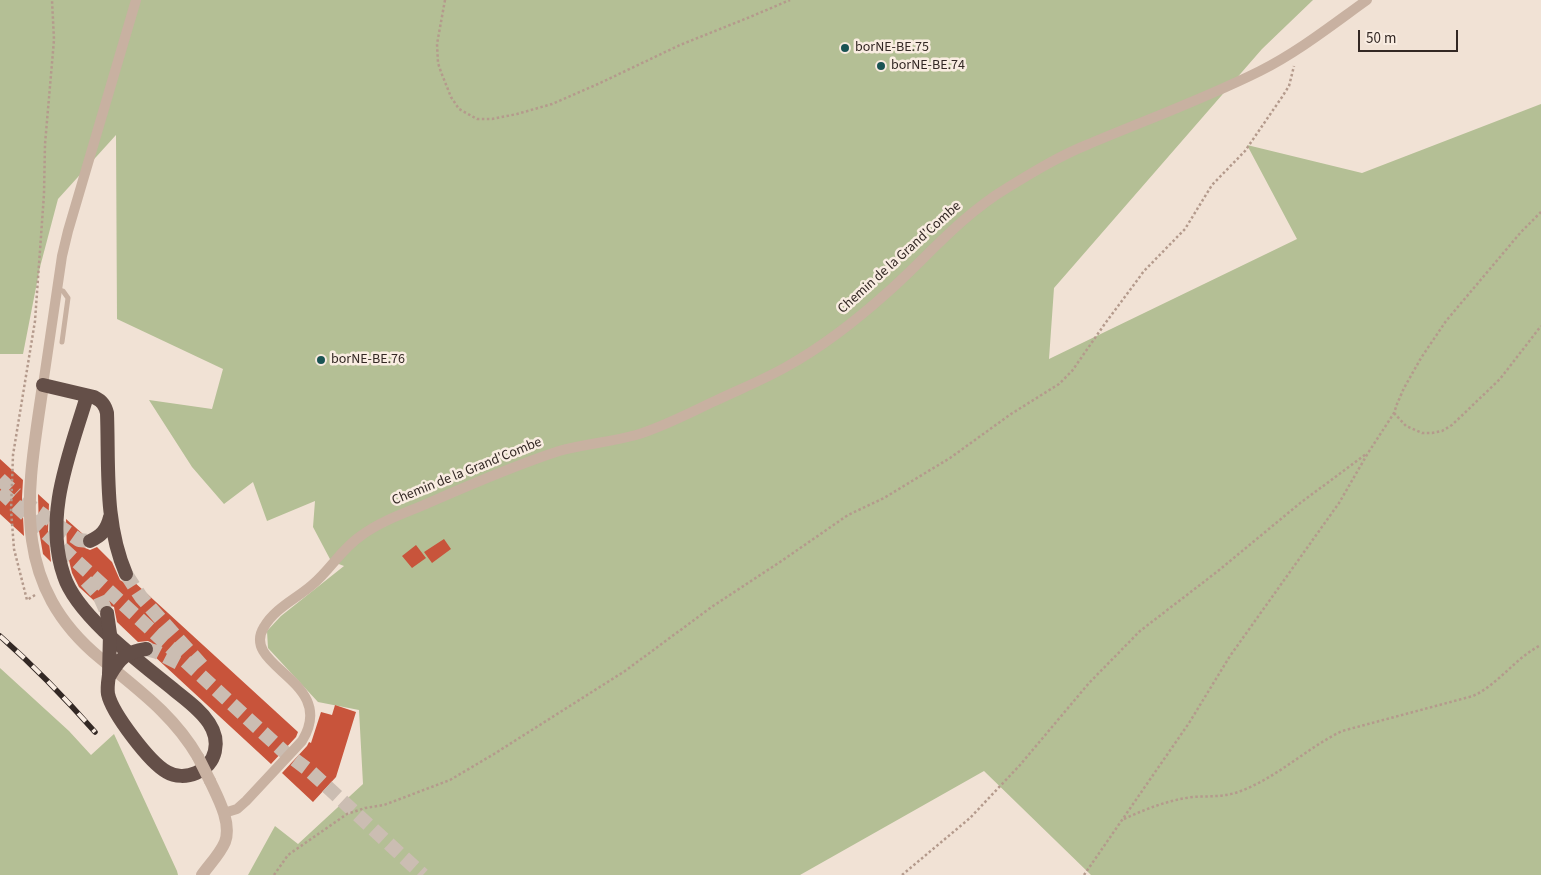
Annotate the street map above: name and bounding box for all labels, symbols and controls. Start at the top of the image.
scale bar [1361,20,1461,52]
text: 50 m [1366,28,1396,49]
place label: borNE-BE.75 [855,40,929,56]
marker: borNE-BE.75 [839,42,851,54]
place label: borNE-BE.74 [891,58,965,74]
marker: borNE-BE.74 [875,60,887,72]
street label: Chemin de la Grand'Combe [835,198,965,318]
place label: borNE-BE.76 [331,352,405,368]
marker: borNE-BE.76 [315,354,327,366]
street label: Chemin de la Grand'Combe [390,434,544,510]

